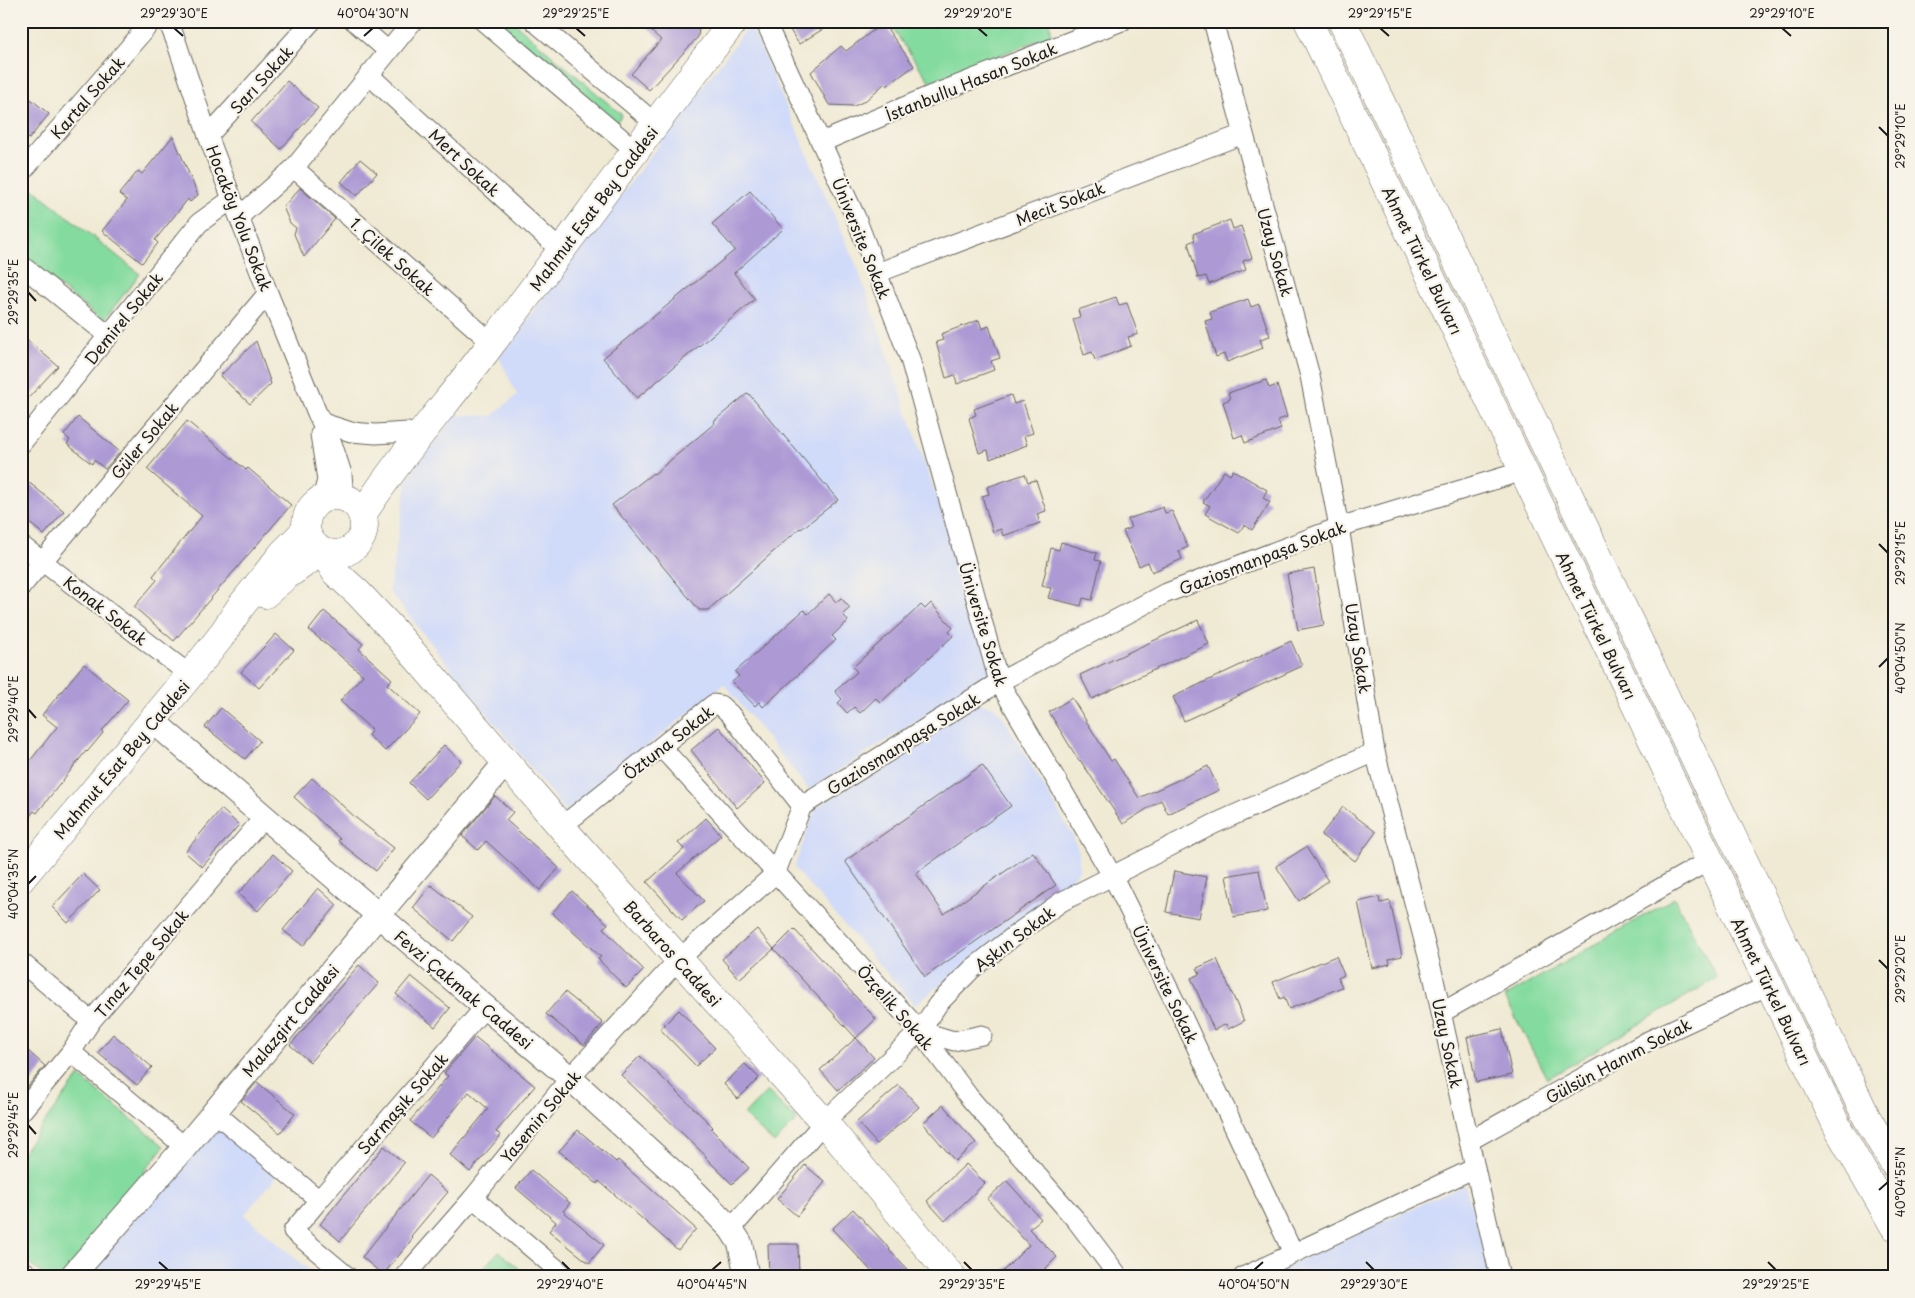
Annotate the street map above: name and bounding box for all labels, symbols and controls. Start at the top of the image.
text: 29°29'30"E [140,4,208,22]
text: 40°04'30"N [337,4,409,22]
text: 29°29'25"E [542,4,610,22]
text: 29°29'20"E [944,4,1012,22]
text: 29°29'15"E [1348,4,1412,22]
text: 29°29'10"E [1749,4,1815,22]
street label: İstanbullu Hasan Sokak [882,36,1060,126]
street label: Sarı Sokak [224,40,298,118]
street label: Kartal Sokak [44,50,130,144]
text: 29°29'10"E [1891,103,1909,169]
street label: Mahmut Esat Bey Caddesi [523,121,663,295]
street label: Mert Sokak [424,123,506,201]
street label: Hocaköy Yolu Sokak [201,142,279,294]
street label: Üniversite Sokak [827,174,897,302]
street label: Mecit Sokak [1012,175,1108,231]
street label: Ahmet Türkel Bulvarı [1377,182,1469,338]
street label: Uzay Sokak [1252,205,1300,299]
street label: 1. Çilek Sokak [345,211,441,301]
text: 29°29'35"E [4,259,22,325]
street label: Demirel Sokak [78,266,168,370]
street label: Güler Sokak [104,396,184,484]
street label: Gaziosmanpaşa Sokak [1175,514,1349,600]
text: 29°29'15"E [1891,521,1909,585]
street label: Ahmet Türkel Bulvarı [1551,547,1643,703]
street label: Üniversite Sokak [954,559,1014,689]
street label: Konak Sokak [59,569,153,651]
street label: Uzay Sokak [1340,601,1378,695]
text: 40°04'50"N [1891,622,1909,694]
street label: Mahmut Esat Bey Caddesi [47,674,195,844]
text: 29°29'40"E [4,675,22,743]
street label: Gaziosmanpaşa Sokak [822,686,984,800]
street label: Öztuna Sokak [618,699,718,785]
text: 40°04'35"N [4,849,22,919]
street label: Barbaros Caddesi [619,895,727,1011]
street label: Aşkın Sokak [968,900,1060,976]
street label: Tınaz Tepe Sokak [88,903,194,1023]
street label: Ahmet Türkel Bulvarı [1726,913,1818,1069]
street label: Üniversite Sokak [1127,921,1205,1047]
street label: Fevzi Çakmak Caddesi [389,924,539,1054]
text: 29°29'20"E [1891,935,1909,1003]
street label: Malazgirt Caddesi [236,959,344,1081]
street label: Özçelik Sokak [852,959,940,1055]
street label: Uzay Sokak [1427,996,1469,1090]
street label: Gülsün Hanım Sokak [1541,1011,1695,1109]
street label: Sarmaşık Sokak [351,1047,453,1159]
street label: Yasemin Sokak [494,1065,586,1167]
text: 29°29'45"E [4,1092,22,1158]
text: 40°04'55"N [1891,1147,1909,1217]
text: 29°29'45"E [135,1275,201,1293]
text: 29°29'40"E [536,1275,604,1293]
text: 40°04'45"N [677,1275,747,1293]
text: 29°29'35"E [939,1275,1005,1293]
text: 40°04'50"N [1218,1275,1290,1293]
text: 29°29'30"E [1340,1275,1408,1293]
text: 29°29'25"E [1742,1275,1810,1293]

